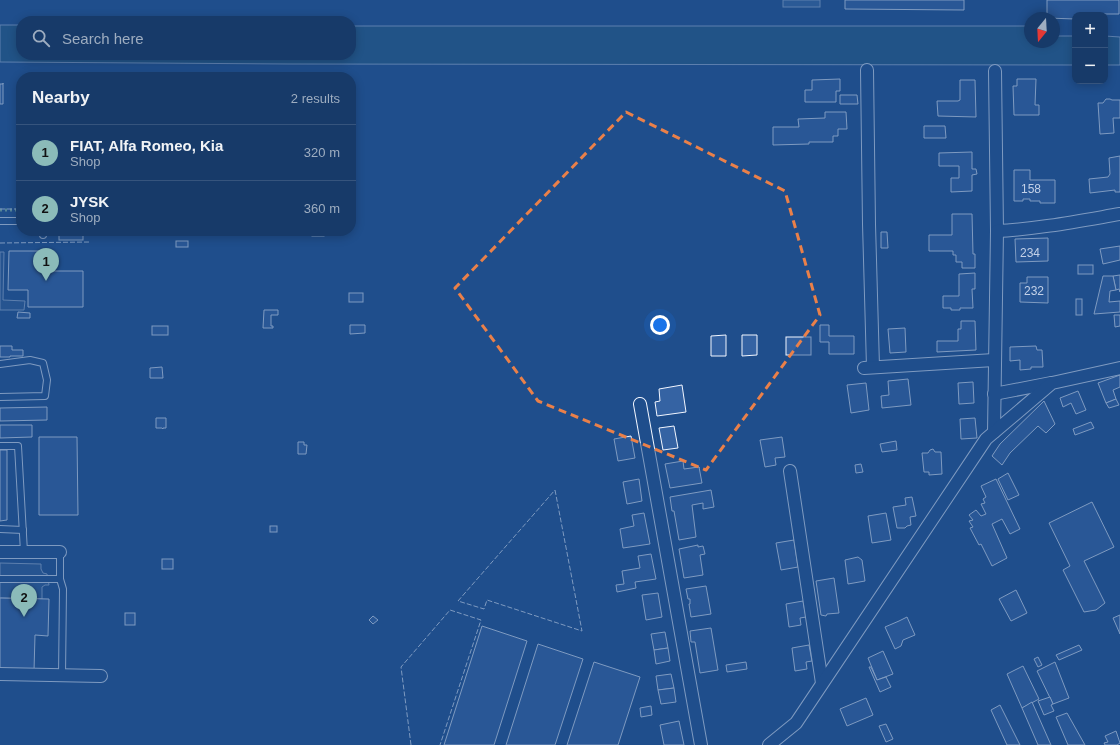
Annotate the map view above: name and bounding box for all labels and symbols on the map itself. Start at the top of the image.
north arrow [1024,12,1060,48]
house number: 158 [1021,182,1041,196]
house number: 234 [1020,246,1040,260]
pin: 1 [33,248,59,281]
house number: 232 [1024,284,1044,298]
your location [650,315,670,335]
pin: 2 [11,584,37,617]

